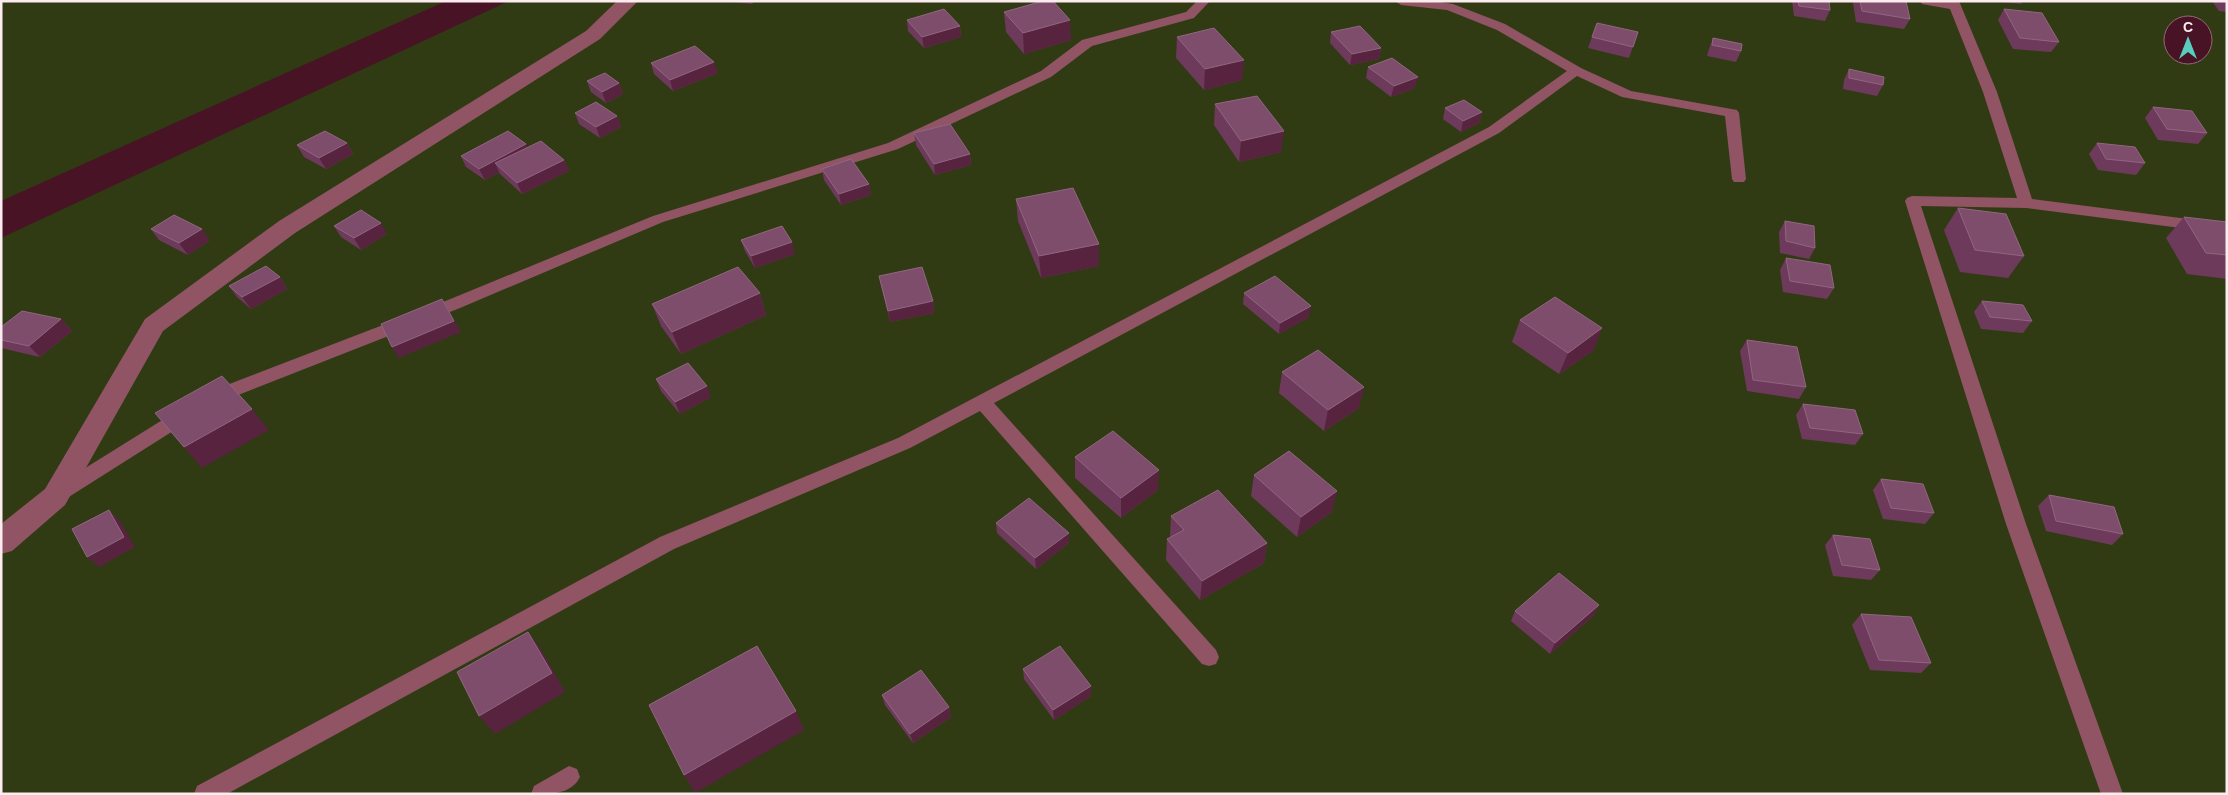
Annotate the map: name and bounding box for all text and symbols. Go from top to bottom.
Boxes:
north arrow [2163,15,2213,65]
text: С [2183,19,2193,35]

